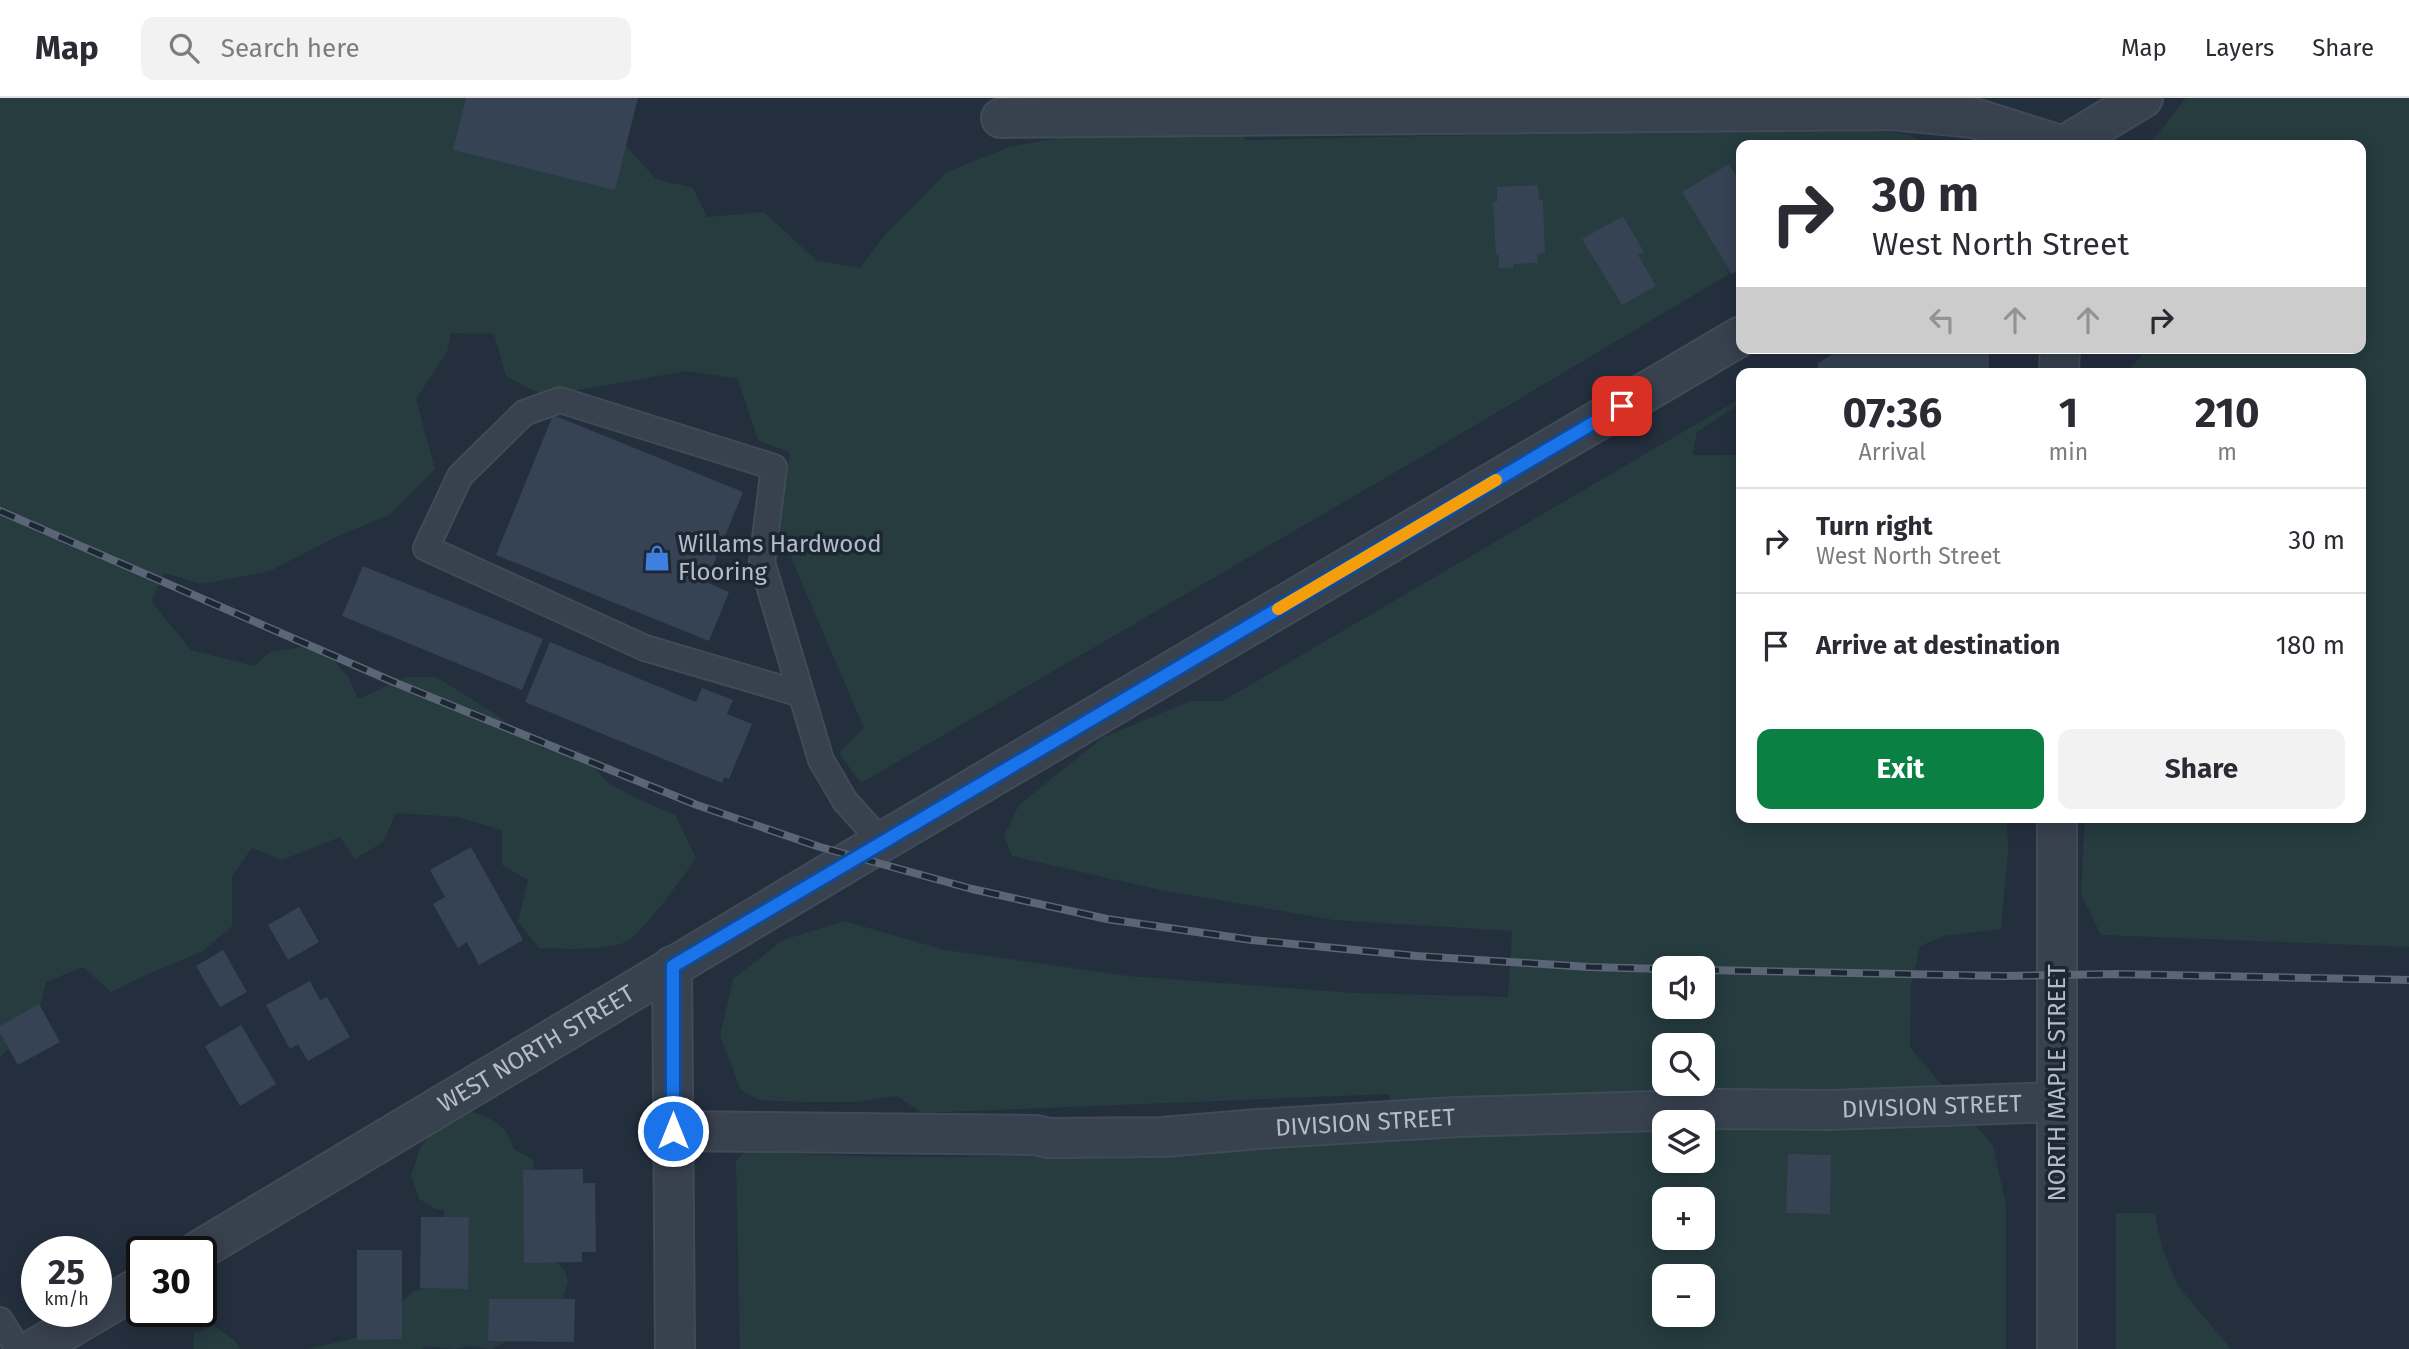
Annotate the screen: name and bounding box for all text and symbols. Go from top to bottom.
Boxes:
search box [141,17,631,80]
text: Map [35,28,99,68]
icon: search [165,29,203,67]
text: Search here [221,33,360,64]
text: Map [2121,34,2167,62]
text: Layers [2205,34,2274,62]
text: Share [2312,34,2374,62]
text: 30 m [1872,165,1979,224]
icon: right [1757,168,1848,259]
text: West North Street [1872,225,2129,263]
icon: left [1923,301,1961,339]
icon: ahead [1996,301,2034,339]
icon: ahead [2069,301,2107,339]
icon: right [2142,301,2180,339]
pin [1592,376,1652,436]
icon: arrive [1603,387,1641,425]
text: 07:36 [1842,388,1942,438]
text: 1 [2059,388,2078,438]
text: 210 [2195,388,2260,438]
text: Arrival [1859,438,1926,466]
text: min [2049,438,2088,466]
text: m [2217,438,2237,466]
text: Turn right [1816,511,1933,542]
icon: right [1757,522,1795,560]
text: 30 m [2288,525,2345,556]
place label: Willams Hardwood Flooring [678,530,882,586]
text: West North Street [1816,542,2001,570]
shop icon: Willams Hardwood Flooring [642,543,672,573]
icon: arrive [1757,627,1795,665]
text: Arrive at destination [1816,630,2060,661]
text: 180 m [2276,630,2345,661]
button: Exit [1757,729,2044,809]
button: Share [2058,729,2345,809]
map controls [1652,956,1715,1327]
button: sound [1652,956,1715,1019]
street label: NORTH MAPLE STREET [2043,964,2071,1202]
street label: WEST NORTH STREET [433,979,640,1118]
button: search [1652,1033,1715,1096]
street label: DIVISION STREET [1841,1089,2023,1124]
position arrow [636,1094,710,1168]
street label: DIVISION STREET [1274,1103,1456,1142]
button: layers [1652,1110,1715,1173]
button: + [1652,1187,1715,1250]
speed limit sign: 30 [126,1236,217,1327]
text: 25 [48,1251,85,1293]
button: − [1652,1264,1715,1327]
text: km/h [44,1288,89,1310]

